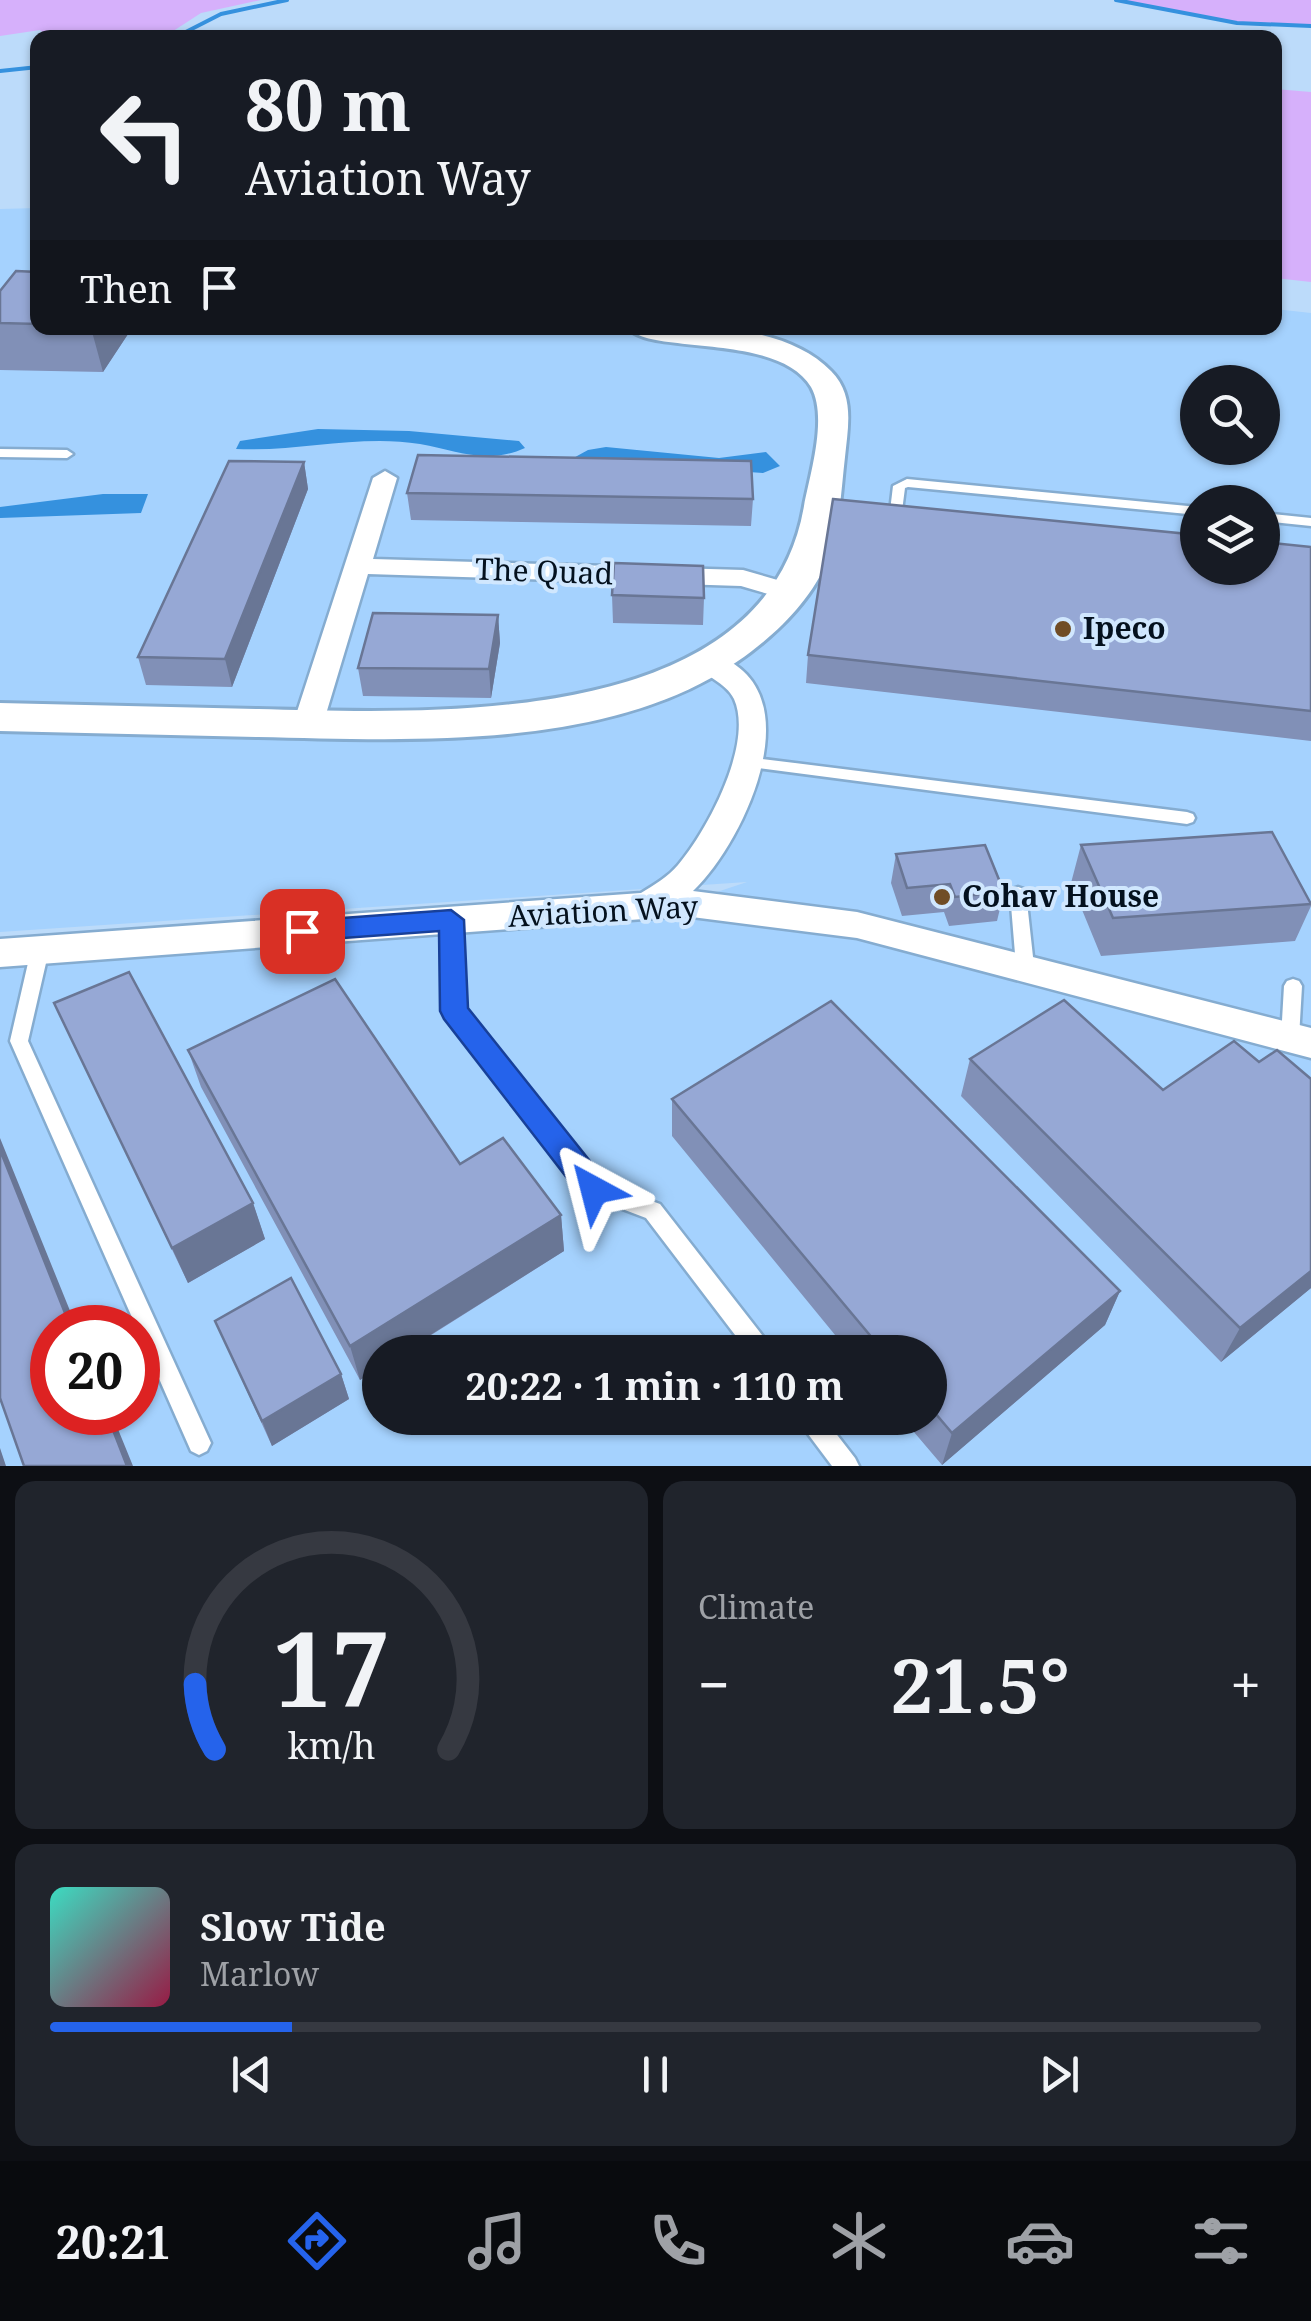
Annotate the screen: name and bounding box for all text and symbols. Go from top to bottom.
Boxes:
text: 80 m [245,56,411,152]
icon: left [80,70,210,200]
text: Aviation Way [245,147,531,208]
icon: arrive [192,260,247,315]
text: Then [80,262,172,314]
map controls [1180,365,1280,585]
button: search [1180,365,1280,465]
button: layers [1180,485,1280,585]
street label: The Quad [474,548,614,593]
place label: Ipeco [1083,607,1166,648]
marker: Ipeco [1052,618,1074,640]
place label: Cohav House [962,875,1159,916]
street label: Aviation Way [507,885,699,936]
marker: Cohav House [931,886,953,908]
pin [260,889,345,974]
icon: arrive [275,904,330,959]
position arrow [542,1138,646,1242]
speed limit sign: 20 [30,1305,160,1435]
text: 20:22 · 1 min · 110 m [465,1359,844,1411]
text: Climate [698,1585,814,1628]
text: 17 [273,1596,390,1737]
text: 21.5° [890,1633,1070,1735]
text: − [698,1646,730,1721]
text: + [1230,1646,1261,1721]
text: km/h [288,1721,375,1769]
text: Slow Tide [200,1900,386,1952]
text: Marlow [200,1952,319,1995]
icon: previous [224,2047,279,2102]
icon: pause [628,2047,683,2102]
icon: next [1032,2047,1087,2102]
icon: directions [282,2206,352,2276]
icon: music [462,2206,532,2276]
icon: phone [643,2206,713,2276]
icon: climate [824,2206,894,2276]
icon: car [1005,2206,1075,2276]
icon: filters [1186,2206,1256,2276]
text: 20:21 [55,2211,171,2272]

